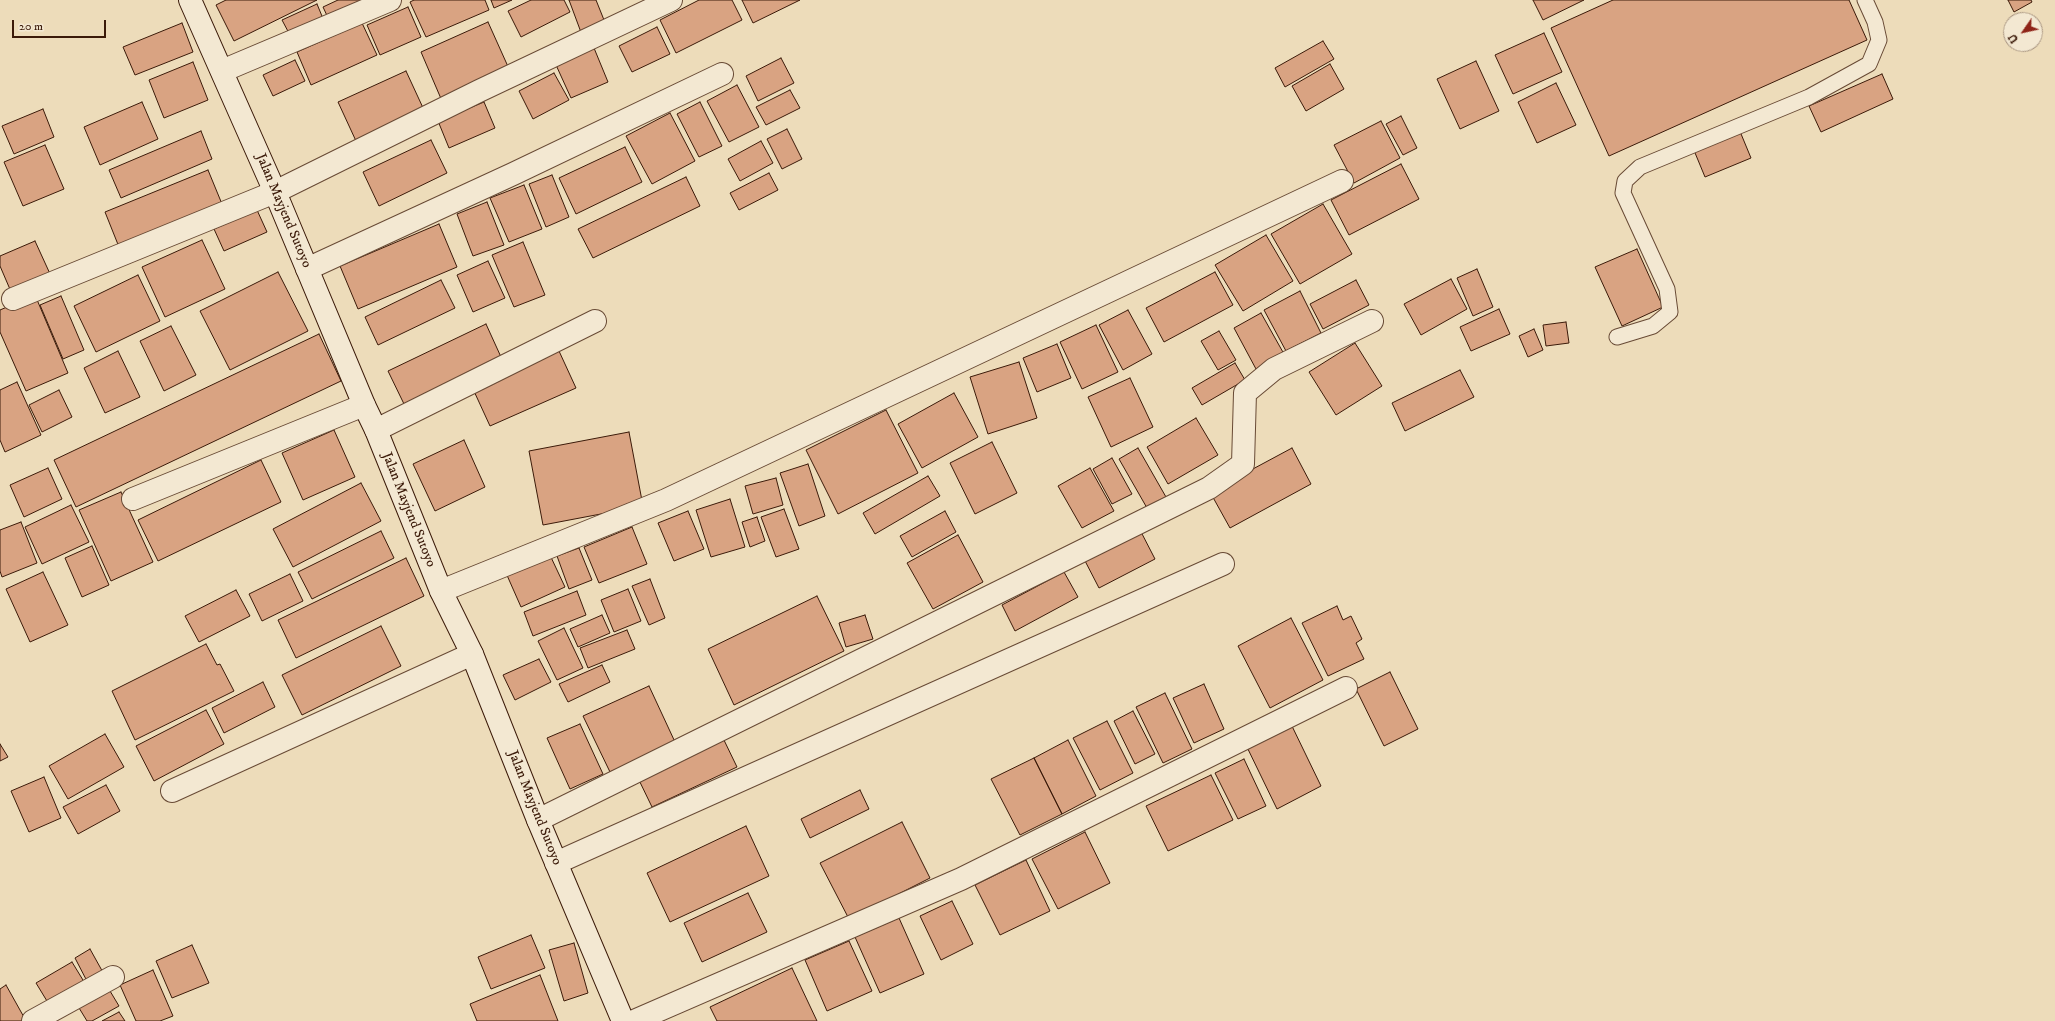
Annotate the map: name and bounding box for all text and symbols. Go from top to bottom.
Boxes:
scale bar [14,12,108,38]
north arrow [2003,12,2043,52]
text: 20 m [19,19,43,34]
text: U [2006,31,2022,46]
street label: Jalan Mayjend Sutoyo [251,151,315,271]
street label: Jalan Mayjend Sutoyo [377,450,439,570]
street label: Jalan Mayjend Sutoyo [503,748,565,868]

